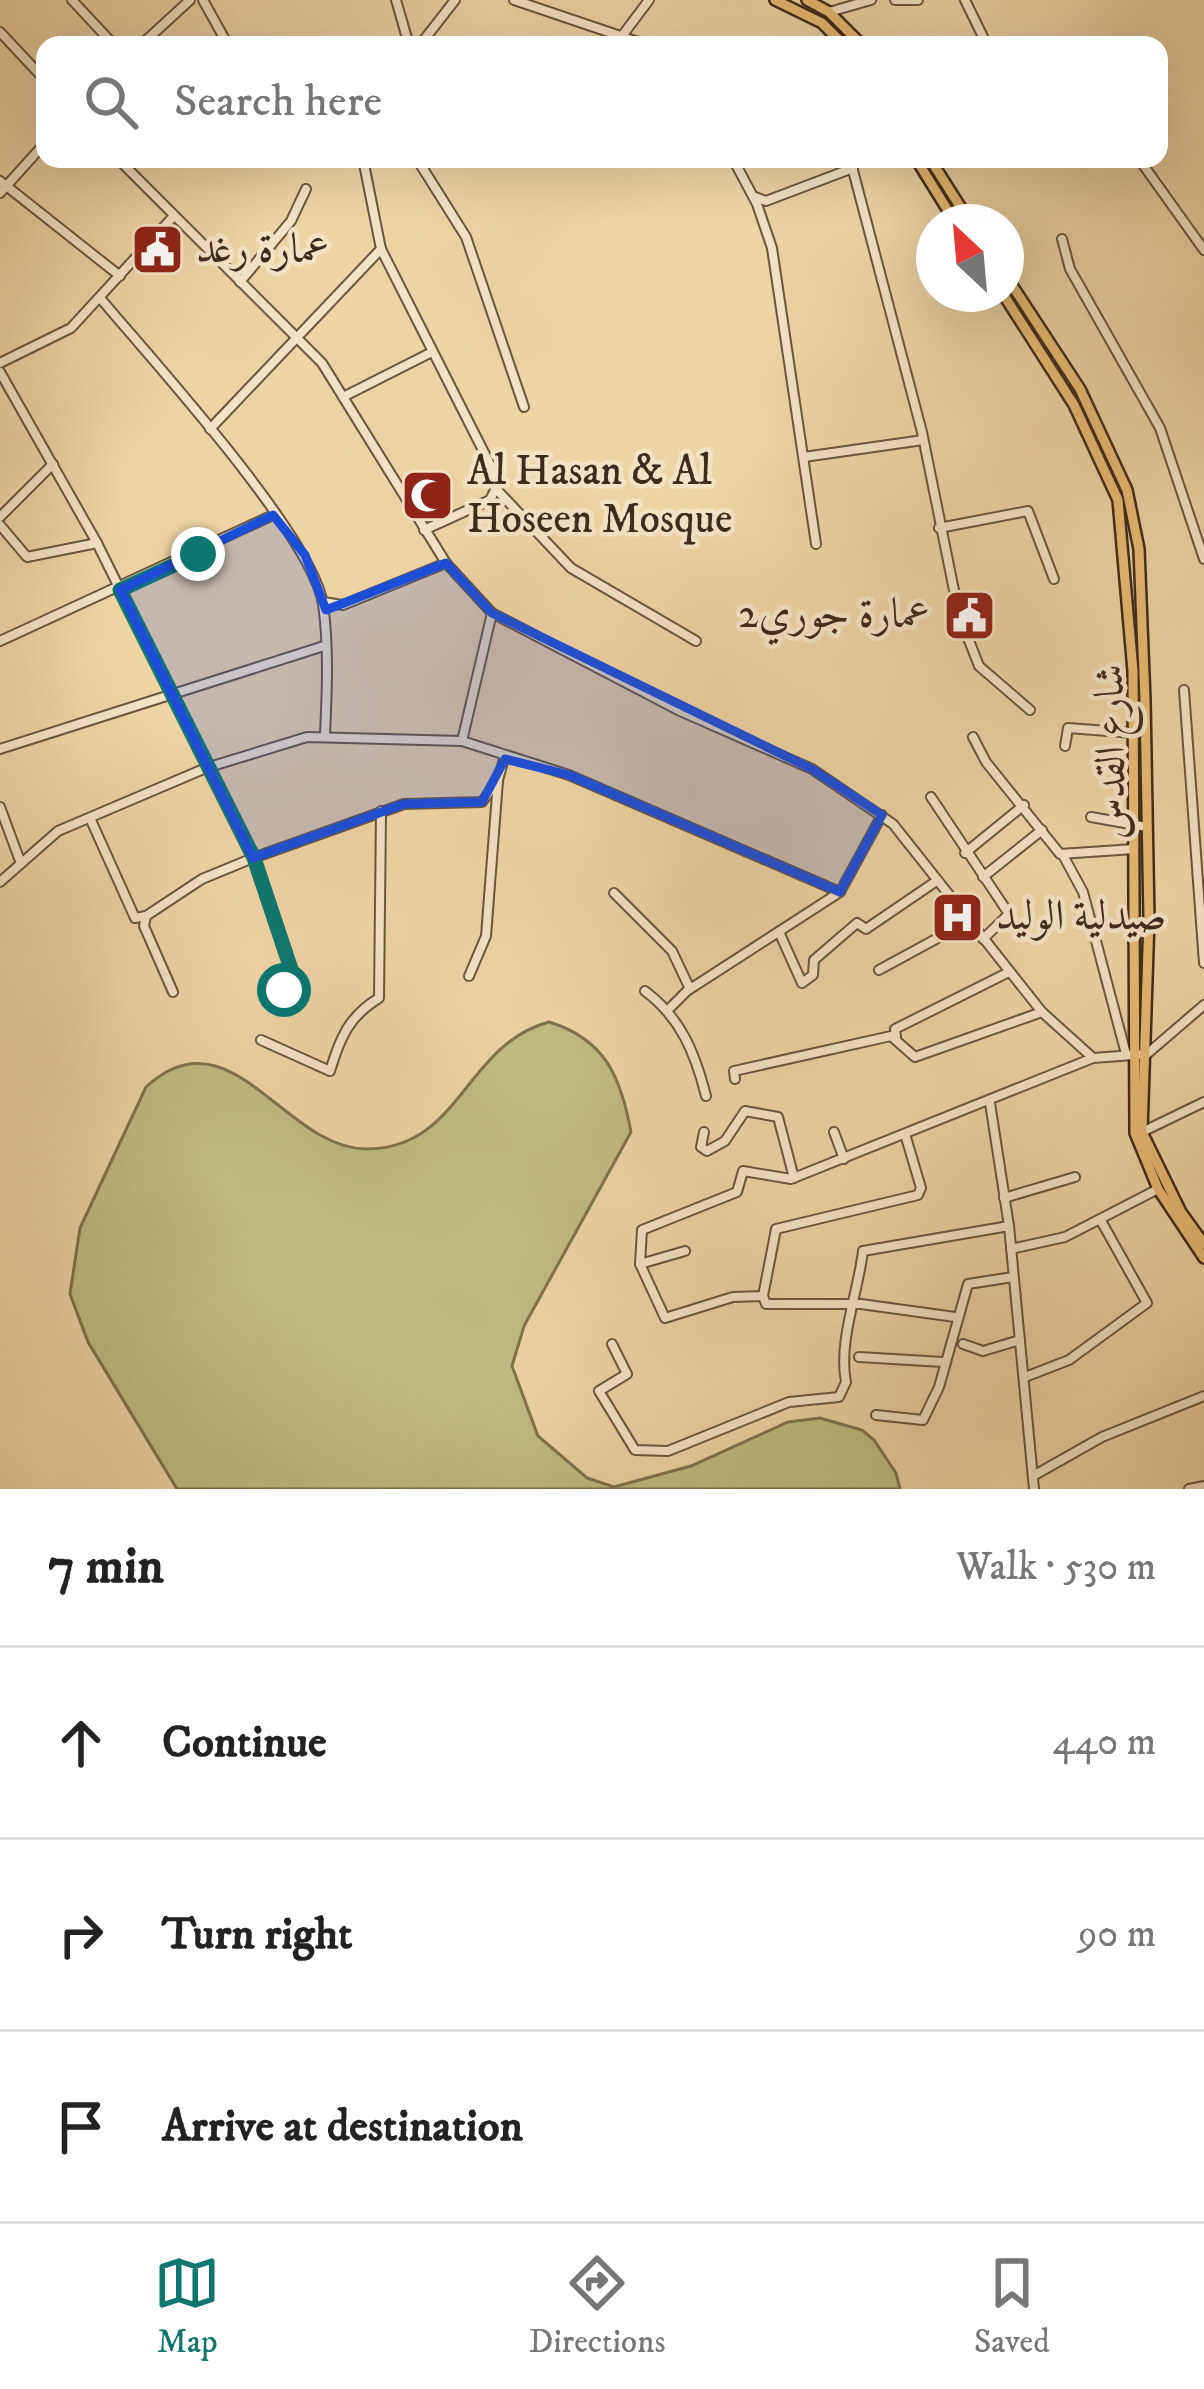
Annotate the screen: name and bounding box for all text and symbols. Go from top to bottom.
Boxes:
search box [36,36,1168,168]
icon: search [78,69,144,135]
text: Search here [174,74,382,130]
north arrow [916,204,1024,312]
public building icon: عمارة رغد [129,222,185,278]
place label: عمارة رغد [196,224,329,276]
place label: Al Hasan & Al Hoseen Mosque [467,446,732,546]
mosque icon: Al Hasan & Al Hoseen Mosque [400,468,456,524]
route end [171,527,225,581]
public building icon: عمارة جوري2 [941,587,997,643]
place label: عمارة جوري2 [738,589,930,645]
street label: شارع القدس [1084,664,1147,840]
hospital icon: صيدلية الوليد [929,889,985,945]
place label: صيدلية الوليد [996,891,1166,943]
route start [257,963,311,1017]
text: 7 min [48,1535,164,1599]
text: Walk · 530 m [956,1543,1156,1592]
icon: ahead [48,1710,114,1776]
text: Continue [162,1715,327,1771]
text: 440 m [1052,1718,1156,1767]
icon: right [48,1902,114,1968]
text: Turn right [162,1907,352,1963]
text: 90 m [1078,1910,1156,1959]
icon: arrive [48,2094,114,2160]
text: Arrive at destination [162,2099,523,2155]
tab: Map [154,2250,220,2363]
tab: Directions [529,2250,665,2363]
tab: Saved [974,2250,1050,2363]

